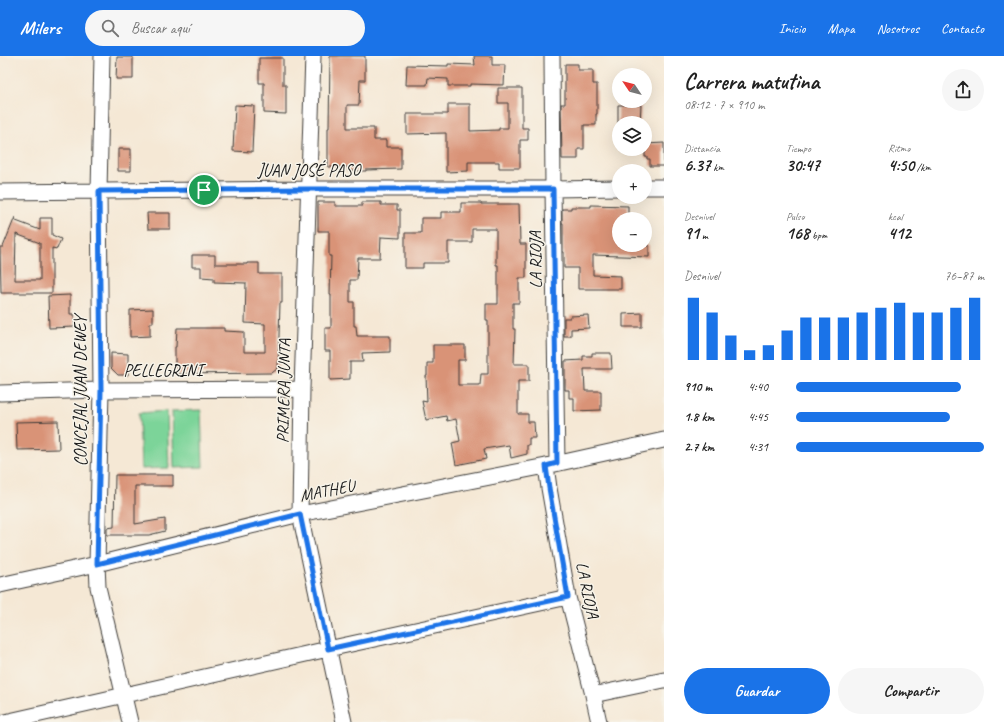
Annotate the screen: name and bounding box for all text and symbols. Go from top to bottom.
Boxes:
search box [85,10,365,46]
text: Milers [20,16,61,40]
icon: search [99,17,121,39]
text: Buscar aquí [131,19,190,38]
text: Inicio [779,20,806,37]
text: Mapa [828,20,855,37]
text: Nosotros [877,20,919,37]
text: Contacto [941,20,984,37]
north arrow [612,68,652,108]
map controls [612,68,652,252]
text: Carrera matutina [684,68,819,96]
button: share [942,69,984,111]
text: 08:12 · 7 × 910 m [684,97,765,113]
button: layers [612,116,652,156]
text: Distancia [684,141,720,155]
text: Tiempo [786,141,811,155]
text: Ritmo [888,141,910,155]
text: 6.37 [684,155,711,176]
text: 30:47 [786,155,820,176]
text: 4:50 [888,155,914,176]
street label: JUAN JOSÉ PASO [257,159,362,181]
text: km [711,160,724,174]
text: /km [914,160,931,174]
button: + [612,164,652,204]
pin [187,173,221,207]
icon: arrive [193,179,215,201]
text: Desnivel [684,209,714,223]
text: Pulso [786,209,804,223]
text: kcal [888,209,903,223]
button: − [612,212,652,252]
text: 91 [684,223,699,244]
text: 168 [786,223,809,244]
text: 412 [888,223,911,244]
text: m [699,228,708,242]
text: bpm [809,228,827,242]
street label: LA RIOJA [524,230,546,289]
text: Desnivel [684,268,719,284]
text: 76–87 m [944,268,984,284]
street label: CONCEJAL JUAN DEWEY [70,312,91,466]
street label: PRIMERA JUNTA [272,338,295,443]
street label: PELLEGRINI [124,360,207,381]
text: 910 m [684,379,712,395]
text: 4:40 [748,379,768,395]
text: 1.8 km [684,409,714,425]
text: 4:45 [748,409,768,425]
text: 2.7 km [684,439,714,455]
text: 4:31 [748,439,768,455]
street label: MATHEU [298,474,359,506]
street label: LA RIOJA [571,560,604,622]
button: Guardar [684,668,830,714]
button: Compartir [838,668,984,714]

